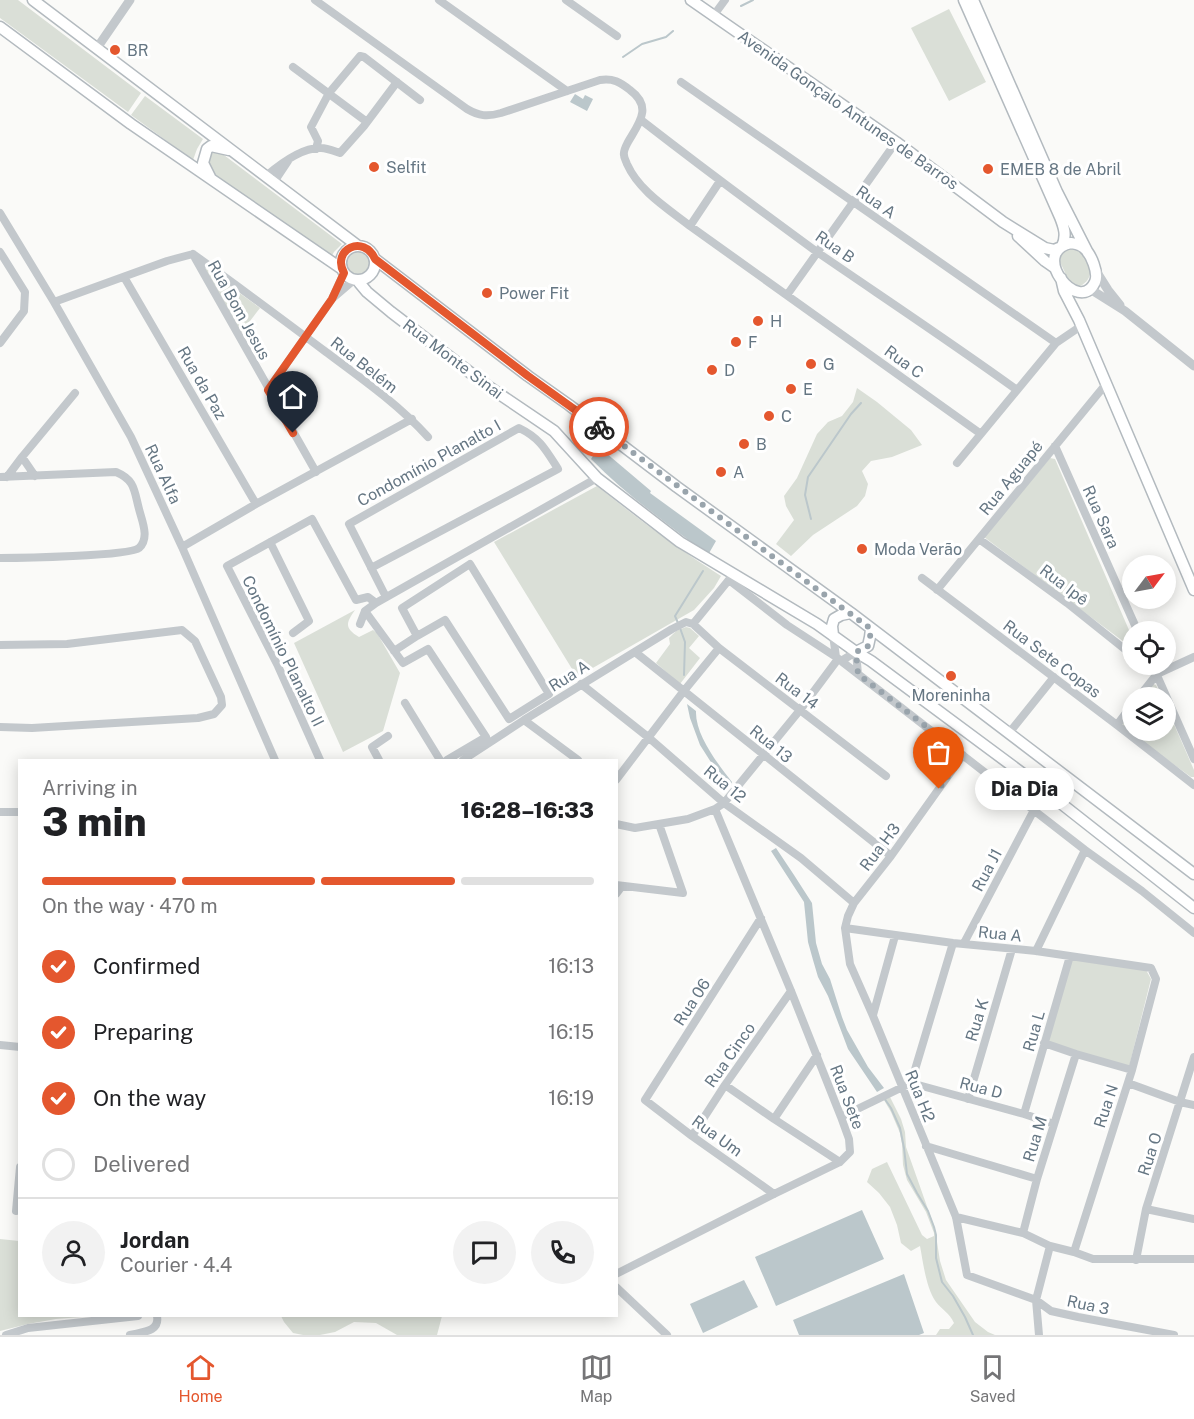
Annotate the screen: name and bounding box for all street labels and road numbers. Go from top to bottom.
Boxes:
street label: Avenida Gonçalo Antunes de Barros [734,26,962,194]
street label: Rua A [852,182,900,222]
street label: Rua B [812,227,858,267]
street label: Rua Bom Jesus [204,257,274,363]
street label: Rua Monte Sinai [399,315,507,403]
street label: Rua Belém [327,333,401,397]
street label: Rua C [881,341,927,383]
street label: Rua da Paz [173,343,231,423]
street label: Condomínio Planalto I [354,416,504,510]
street label: Rua Aguapé [975,437,1047,519]
street label: Rua Alfa [141,441,185,507]
street label: Rua Sara [1079,483,1123,551]
street label: Rua Ipê [1036,561,1092,609]
street label: Condomínio Planalto II [238,572,328,730]
street label: Rua Sete Copas [999,616,1105,702]
street label: Rua A [545,656,593,696]
street label: Rua 14 [772,669,822,713]
street label: Rua 13 [746,721,796,767]
street label: Rua 12 [700,761,750,807]
street label: Rua H3 [856,819,904,875]
street label: Rua J1 [968,845,1006,895]
street label: Rua A [977,922,1023,946]
street label: Rua 06 [670,975,714,1029]
street label: Rua K [962,996,992,1044]
street label: Rua L [1019,1008,1049,1054]
street label: Rua Cinco [701,1019,759,1091]
street label: Rua Sete [826,1062,868,1132]
street label: Rua H2 [901,1067,939,1125]
street label: Rua D [957,1073,1005,1103]
street label: Rua N [1090,1082,1122,1130]
street label: Rua Um [688,1111,746,1161]
street label: Rua M [1019,1114,1051,1164]
street label: Rua O [1134,1130,1166,1178]
street label: Rua 3 [1065,1291,1111,1319]

